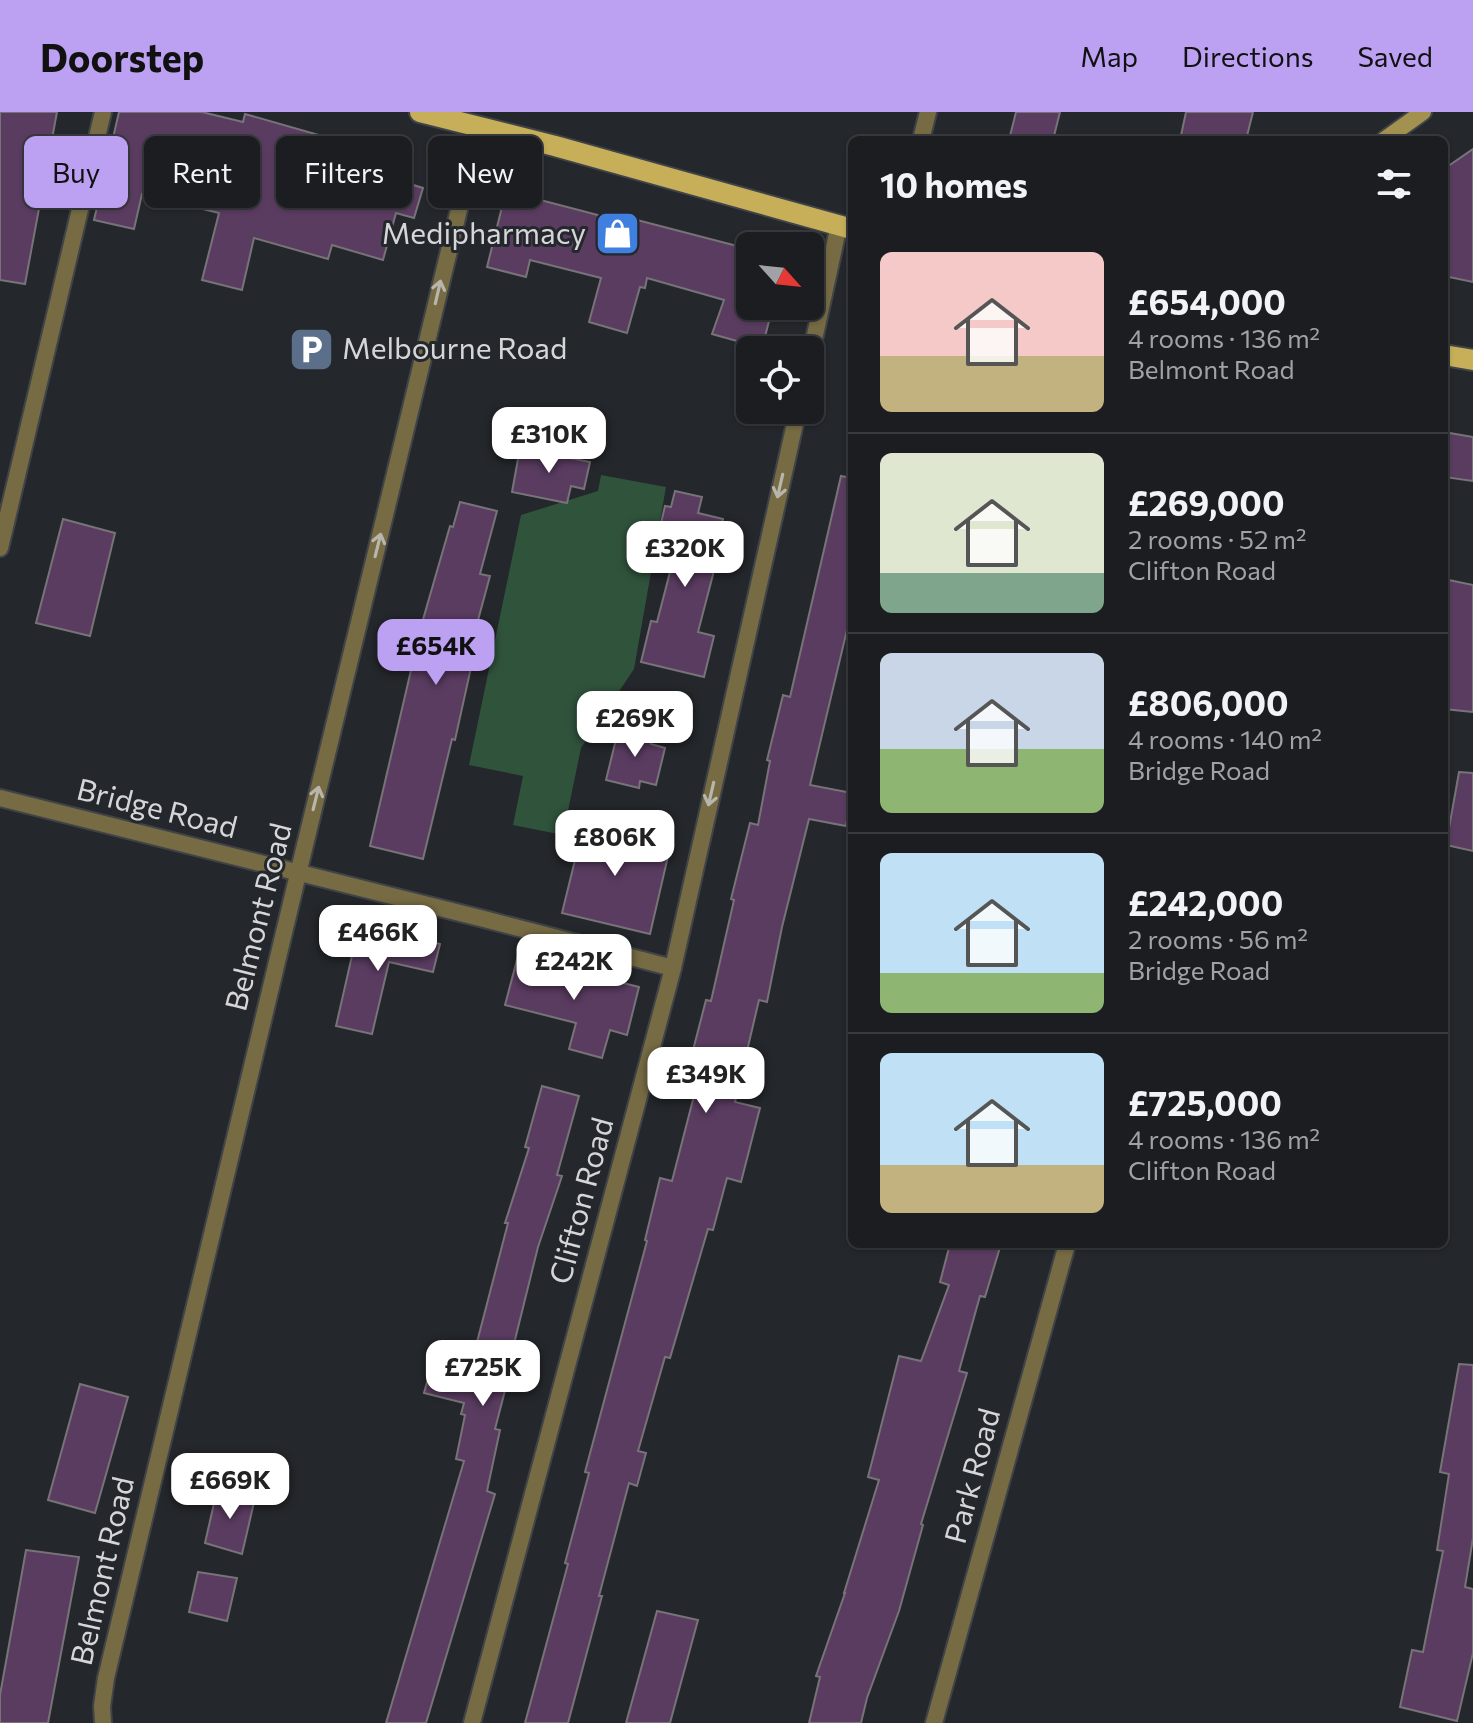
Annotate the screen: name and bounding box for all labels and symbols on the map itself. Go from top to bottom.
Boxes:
shop icon: Medipharmacy [593,210,641,258]
place label: Medipharmacy [382,213,586,250]
north arrow [736,232,824,320]
one-way arrow [432,280,447,306]
parking icon: Melbourne Road [287,325,335,373]
place label: Melbourne Road [342,328,567,365]
pin: £310K [493,407,605,475]
one-way arrow [772,472,787,498]
pin: £320K [629,521,741,589]
one-way arrow [372,533,387,559]
pin: £654K [380,619,492,687]
pin: £269K [579,691,691,759]
street label: Bridge Road [74,769,242,844]
one-way arrow [703,781,718,807]
one-way arrow [310,786,325,811]
pin: £806K [559,810,671,878]
street label: Belmont Road [215,819,298,1014]
pin: £466K [322,905,434,973]
pin: £242K [518,934,630,1002]
pin: £349K [650,1047,762,1115]
street label: Clifton Road [540,1113,620,1288]
pin: £725K [427,1340,539,1408]
street label: Park Road [935,1404,1006,1547]
pin: £669K [174,1453,286,1521]
street label: Belmont Road [61,1473,140,1668]

